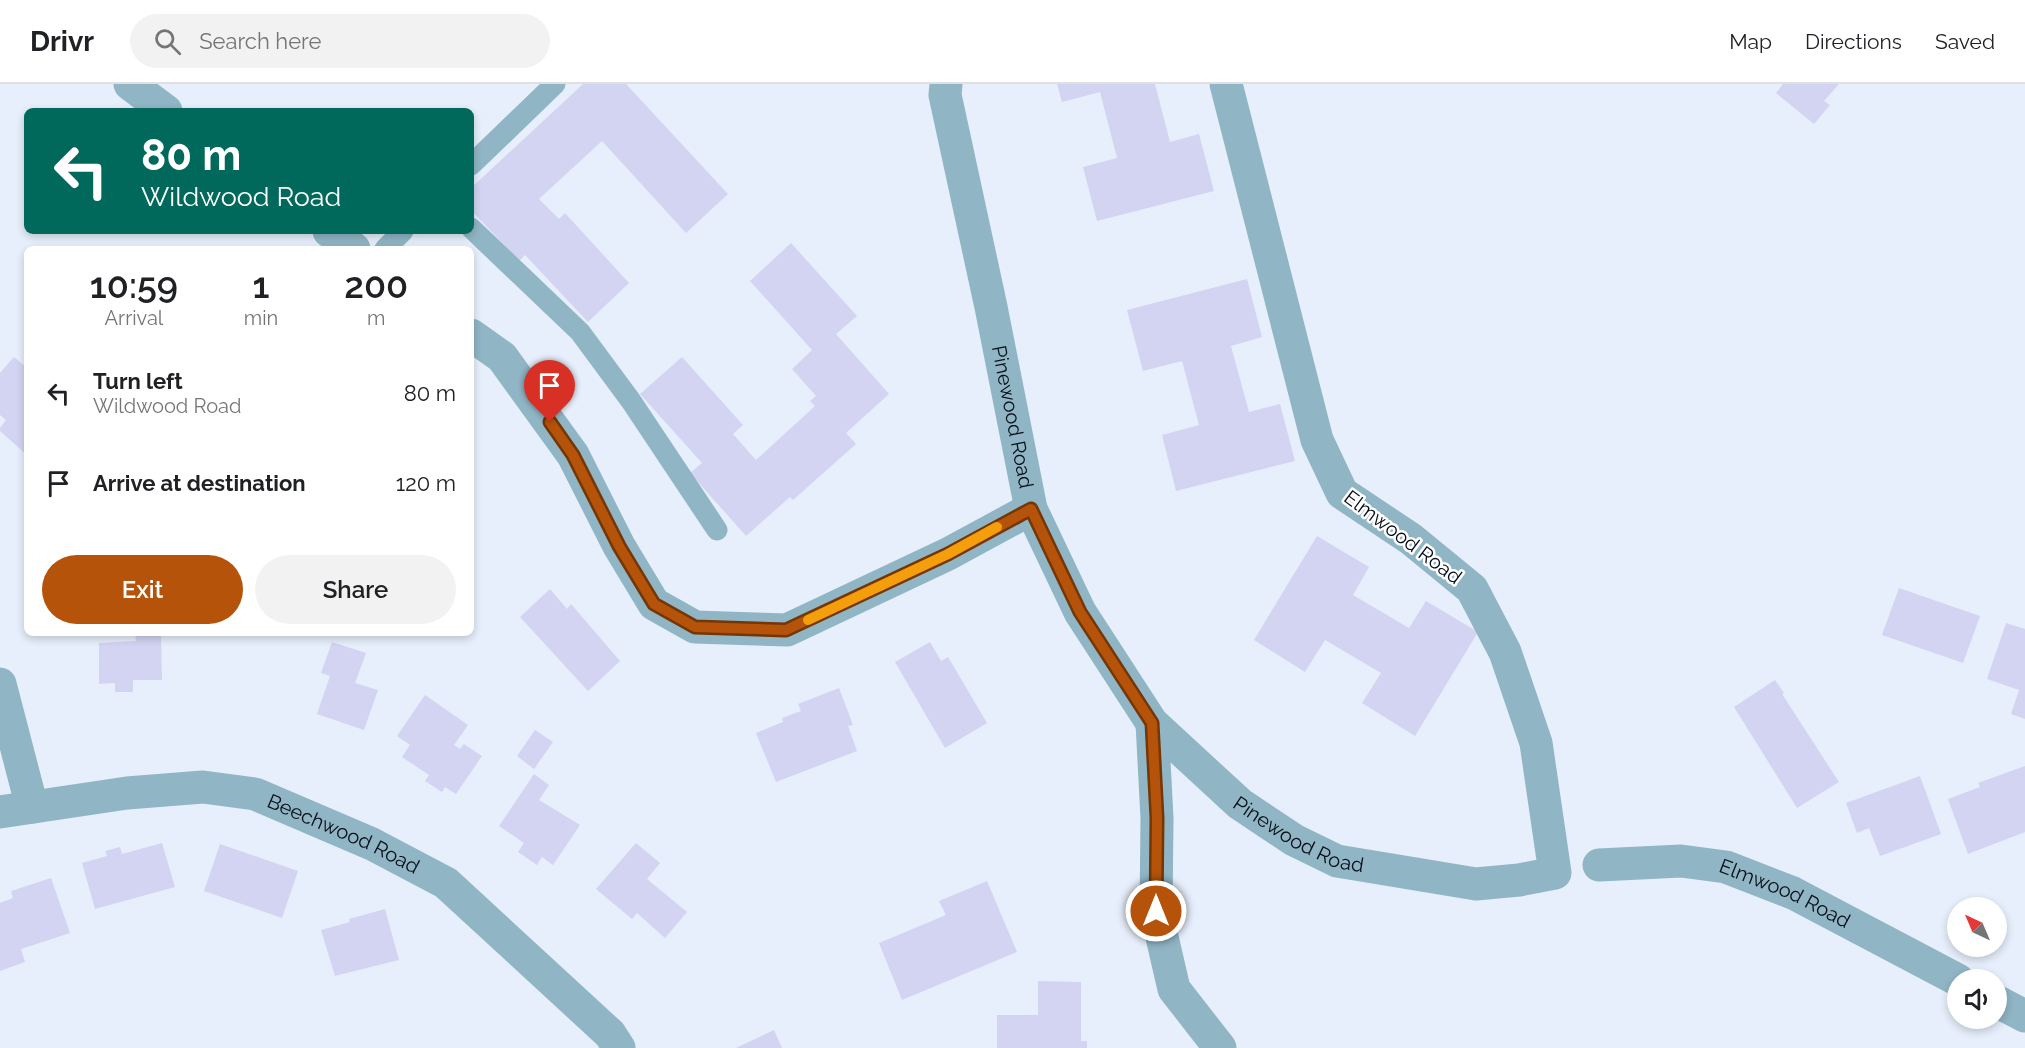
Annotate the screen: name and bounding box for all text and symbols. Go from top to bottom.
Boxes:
search box [130,14,550,68]
text: Drivr [30,25,94,58]
icon: search [151,25,184,58]
text: Search here [199,28,321,54]
text: Map [1729,29,1772,54]
text: Directions [1805,29,1902,54]
text: Saved [1935,29,1995,54]
text: 80 m [141,131,241,180]
icon: left [42,132,120,210]
text: Wildwood Road [141,181,341,212]
text: 10:59 [90,264,178,306]
text: 1 [253,264,270,306]
text: 200 [344,264,408,306]
text: Arrival [105,306,163,330]
text: min [244,306,278,330]
text: m [367,306,385,330]
street label: Pinewood Road [987,343,1039,490]
pin [524,360,575,422]
text: Turn left [93,368,183,394]
icon: arrive [533,369,566,402]
icon: left [42,377,75,410]
text: 80 m [404,380,456,406]
text: Wildwood Road [93,394,241,418]
icon: arrive [42,467,75,500]
text: Arrive at destination [93,470,306,496]
text: 120 m [396,470,456,496]
street label: Elmwood Road [1339,485,1467,589]
button: Exit [42,555,243,624]
button: Share [255,555,456,624]
street label: Beechwood Road [264,789,424,879]
street label: Pinewood Road [1229,791,1366,877]
street label: Elmwood Road [1716,854,1854,933]
position arrow [1124,879,1188,943]
north arrow [1947,897,2007,957]
map controls [1947,897,2007,1029]
button: sound [1947,969,2007,1029]

